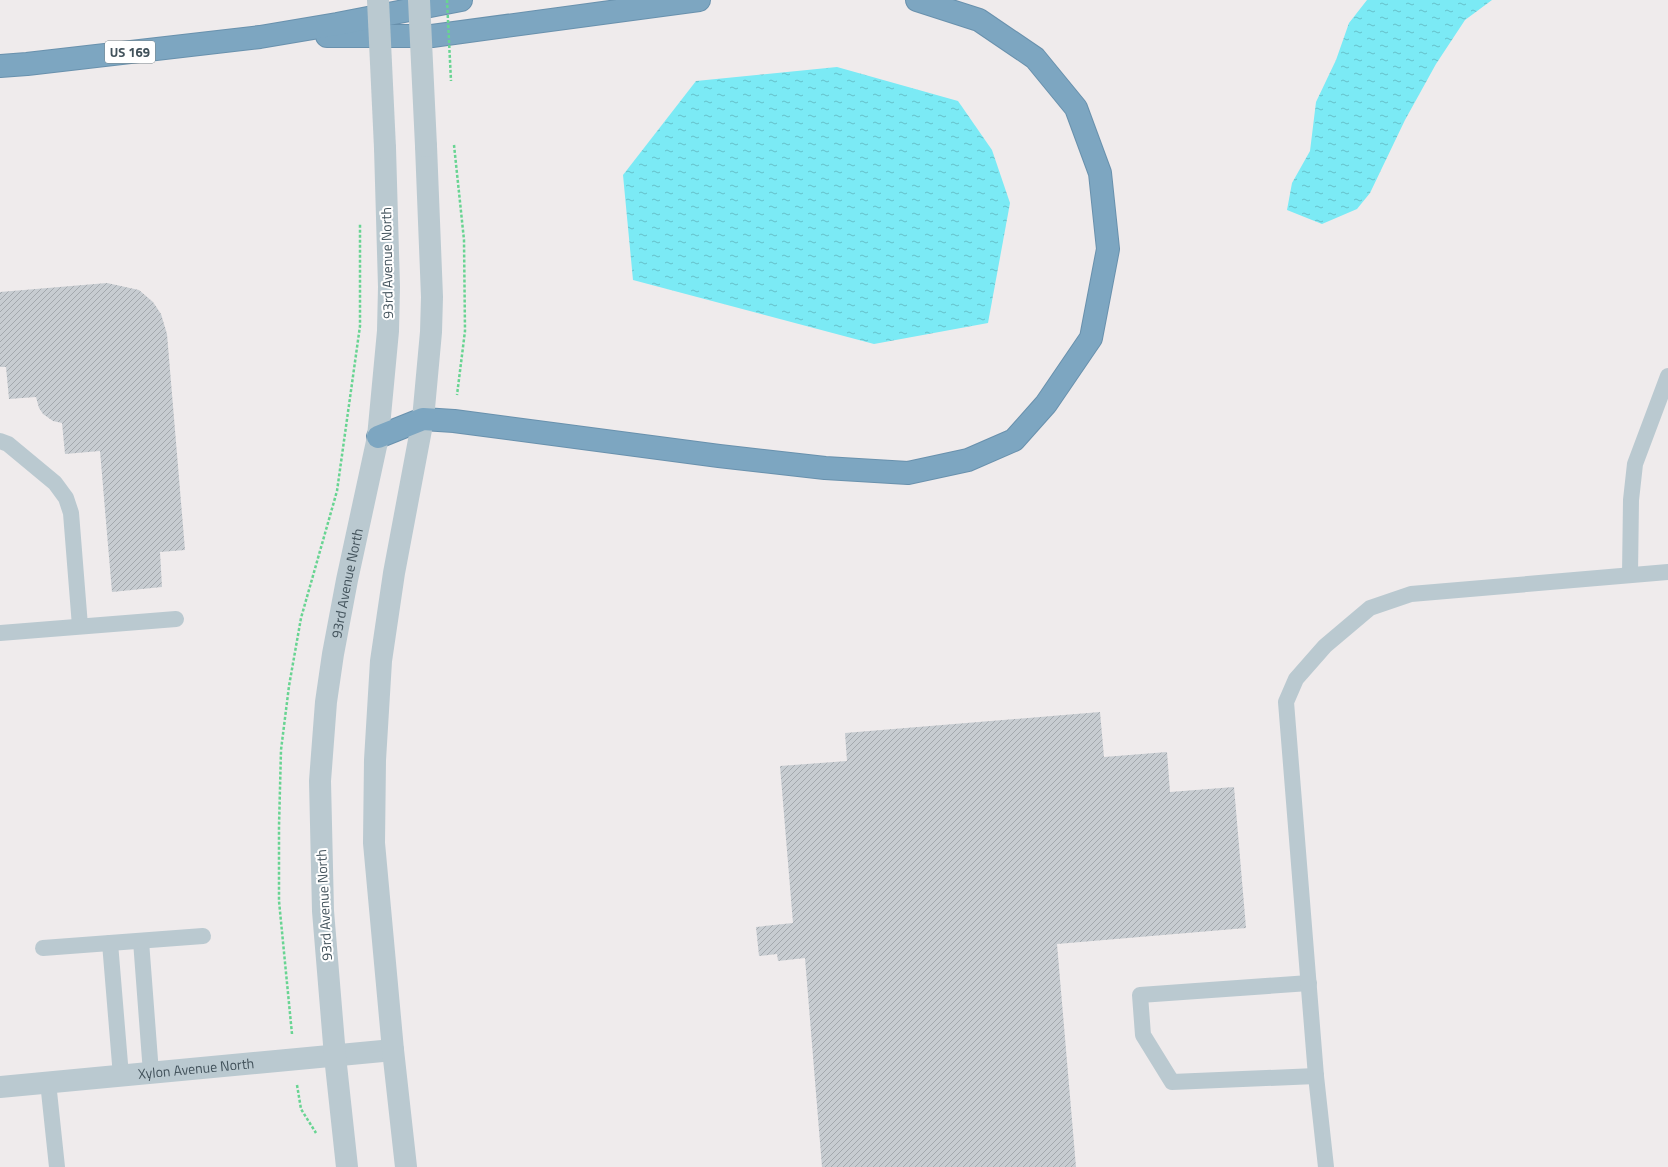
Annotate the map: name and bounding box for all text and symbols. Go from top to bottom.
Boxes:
road number: US 169 [105,41,155,63]
street label: 93rd Avenue North [375,207,398,319]
street label: 93rd Avenue North [325,526,368,640]
street label: 93rd Avenue North [310,849,337,961]
street label: Xylon Avenue North [137,1052,255,1084]

